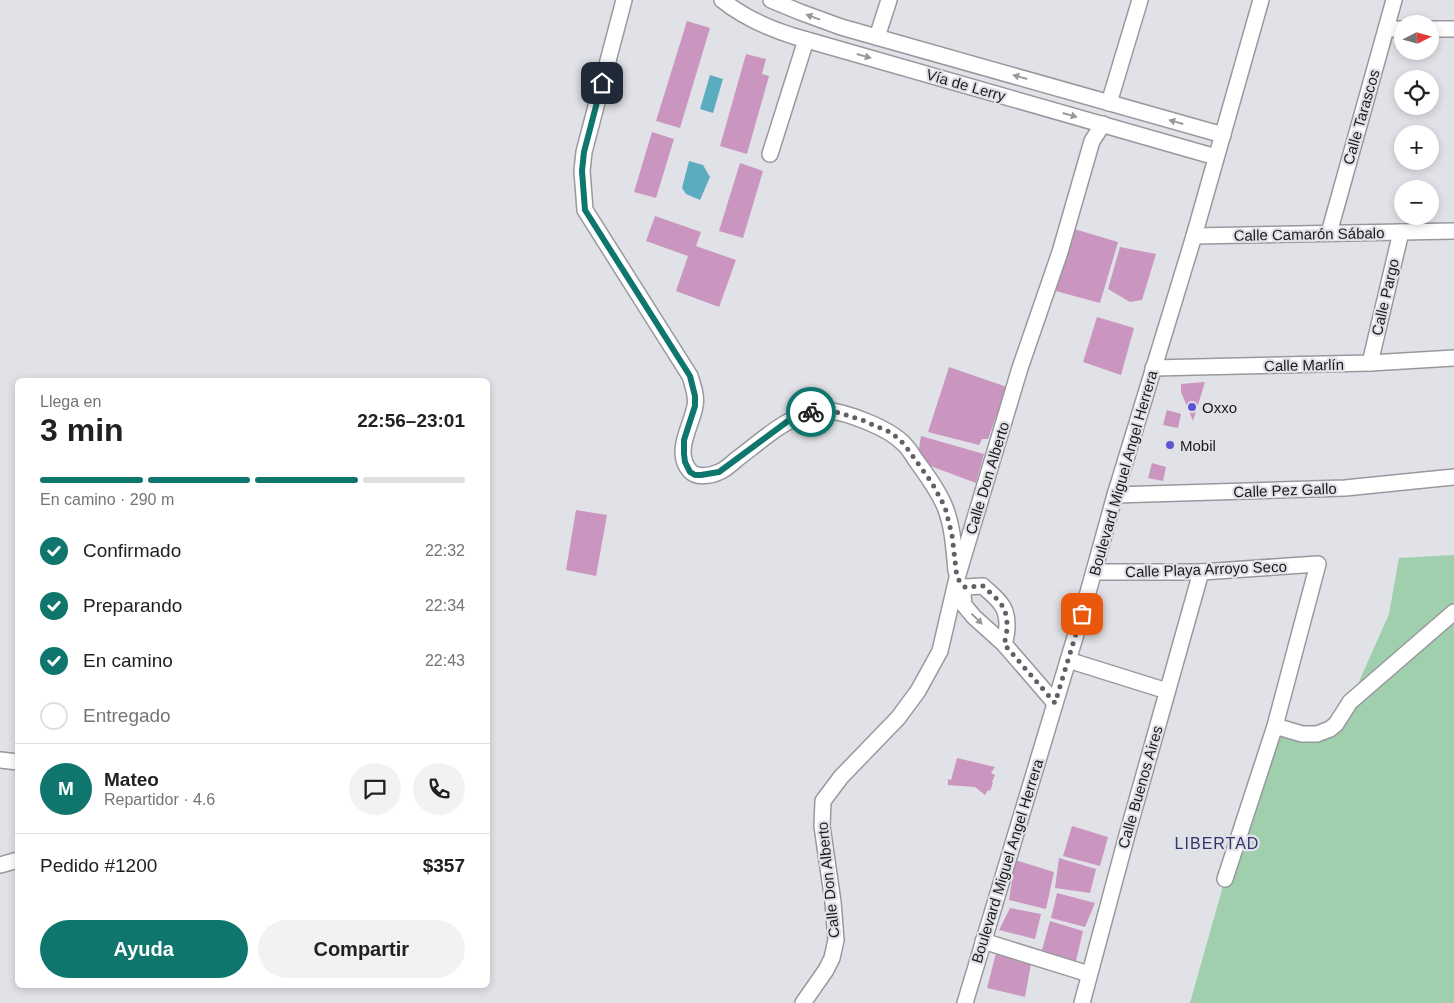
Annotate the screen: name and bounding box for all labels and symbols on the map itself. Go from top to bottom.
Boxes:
one-way arrow [805,13,820,21]
north arrow [1394,15,1439,60]
one-way arrow [856,52,871,60]
pin [581,62,623,104]
street label: Vía de Lerry [924,66,1008,105]
street label: Calle Tarascos [1339,68,1383,166]
one-way arrow [1012,73,1027,81]
one-way arrow [1063,111,1078,119]
one-way arrow [1168,118,1183,126]
street label: Calle Camarón Sábalo [1233,224,1385,244]
street label: Calle Pargo [1368,257,1402,337]
street label: Calle Marlín [1264,356,1344,374]
street label: Boulevard Miguel Angel Herrera [1086,368,1161,578]
courier [786,387,836,437]
place label: Oxxo [1202,399,1237,416]
marker: Oxxo [1186,401,1198,413]
street label: Calle Don Alberto [962,420,1012,536]
place label: Mobil [1180,437,1216,454]
marker: Mobil [1164,439,1176,451]
street label: Calle Pez Gallo [1233,480,1337,500]
street label: Calle Playa Arroyo Seco [1125,558,1287,580]
pin [1061,593,1103,635]
one-way arrow [970,613,982,625]
street label: Calle Buenos Aires [1114,724,1166,850]
street label: Boulevard Miguel Angel Herrera [968,756,1046,965]
street label: Calle Don Alberto [813,821,843,939]
district label: LIBERTAD [1175,835,1259,852]

